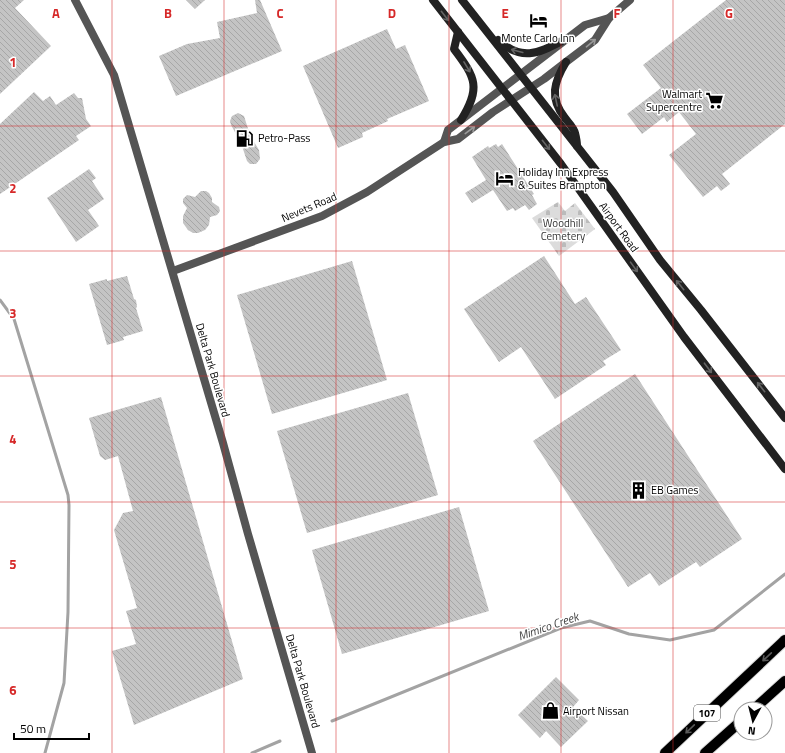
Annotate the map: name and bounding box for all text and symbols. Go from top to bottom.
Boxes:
text: A [52,3,60,23]
text: B [164,3,172,23]
text: C [276,3,284,23]
text: D [388,3,396,23]
text: E [501,3,509,23]
text: F [614,3,621,23]
text: G [725,3,733,23]
one-way arrow [441,10,450,21]
hotel icon: Monte Carlo Inn [528,10,548,30]
place label: Monte Carlo Inn [501,30,575,46]
one-way arrow [585,38,596,47]
one-way arrow [510,47,523,54]
text: 1 [9,52,17,72]
one-way arrow [463,61,471,73]
place label: Walmart Supercentre [646,86,702,115]
supermarket icon: Walmart Supercentre [705,90,725,110]
one-way arrow [552,93,560,106]
one-way arrow [464,126,475,134]
fuel station icon: Petro-Pass [235,128,255,148]
place label: Petro-Pass [258,130,310,146]
one-way arrow [541,140,550,151]
place label: Holiday Inn Express & Suites Brampton [518,164,608,193]
hotel icon: Holiday Inn Express & Suites Brampton [495,168,515,188]
text: 2 [9,178,17,198]
street label: Nevets Road [279,188,339,226]
street label: Airport Road [595,199,643,255]
park label: Woodhill Cemetery [541,215,586,244]
one-way arrow [630,261,638,272]
one-way arrow [676,280,685,291]
text: 3 [9,303,17,323]
street label: Delta Park Boulevard [192,321,234,419]
one-way arrow [703,362,712,373]
one-way arrow [757,382,765,393]
text: 4 [9,429,17,449]
building icon: EB Games [628,480,648,500]
place label: EB Games [651,482,698,498]
text: 5 [9,554,17,574]
water label: Mimico Creek [515,606,582,645]
street label: Delta Park Boulevard [282,632,324,730]
one-way arrow [762,652,772,661]
text: 6 [9,680,17,700]
shop icon: Airport Nissan [540,701,560,721]
north arrow [733,701,773,741]
place label: Airport Nissan [563,703,629,719]
road number: 107 [694,705,720,721]
scale bar [14,715,89,741]
text: 50 m [20,719,46,738]
text: N [747,723,757,739]
one-way arrow [685,724,695,734]

